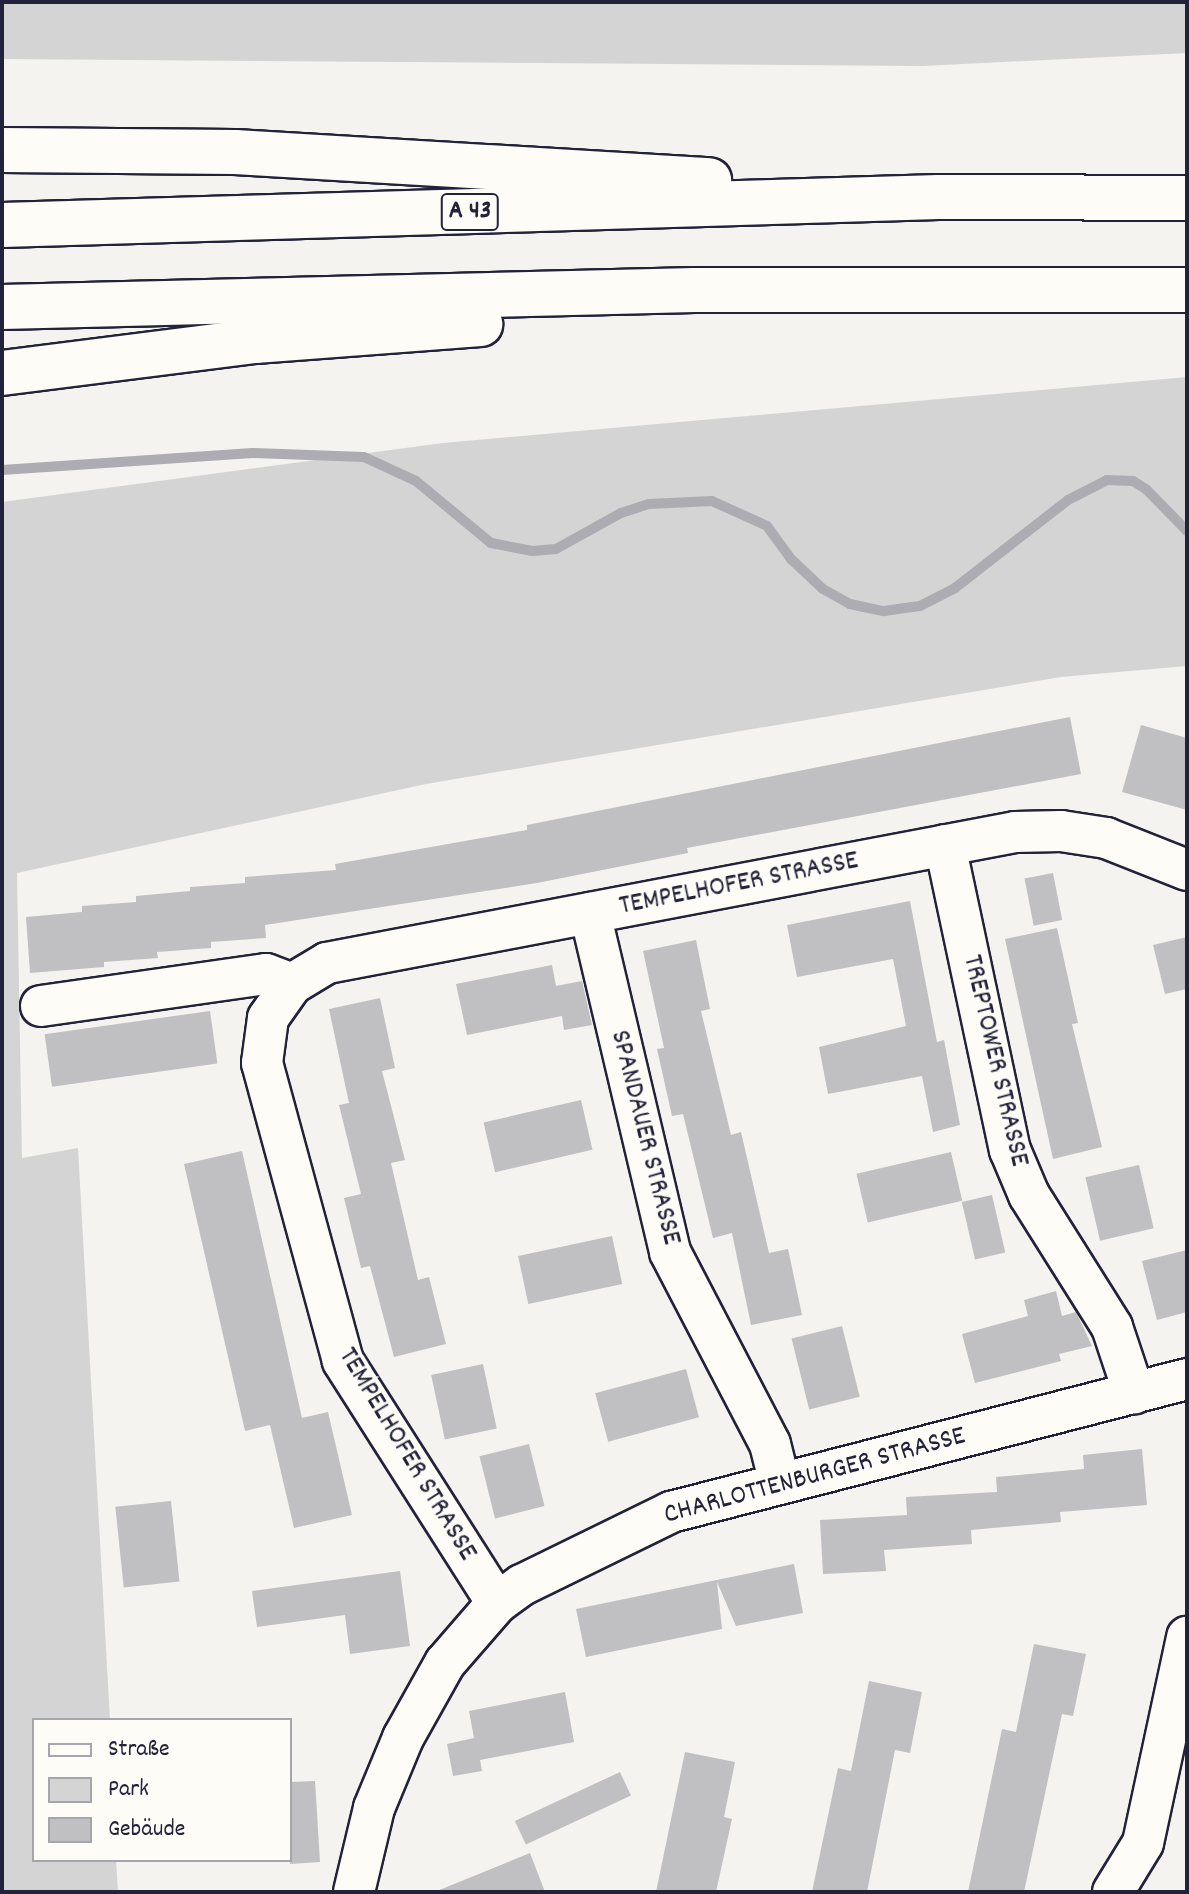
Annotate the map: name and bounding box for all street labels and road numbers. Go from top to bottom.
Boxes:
road number: A 43 [440,190,500,234]
street label: TEMPELHOFER STRASSE [617,845,861,925]
street label: TREPTOWER STRASSE [953,952,1035,1170]
street label: SPANDAUER STRASSE [601,1027,687,1249]
street label: TEMPELHOFER STRASSE [329,1342,483,1568]
street label: CHARLOTTENBURGER STRASSE [661,1421,969,1533]

